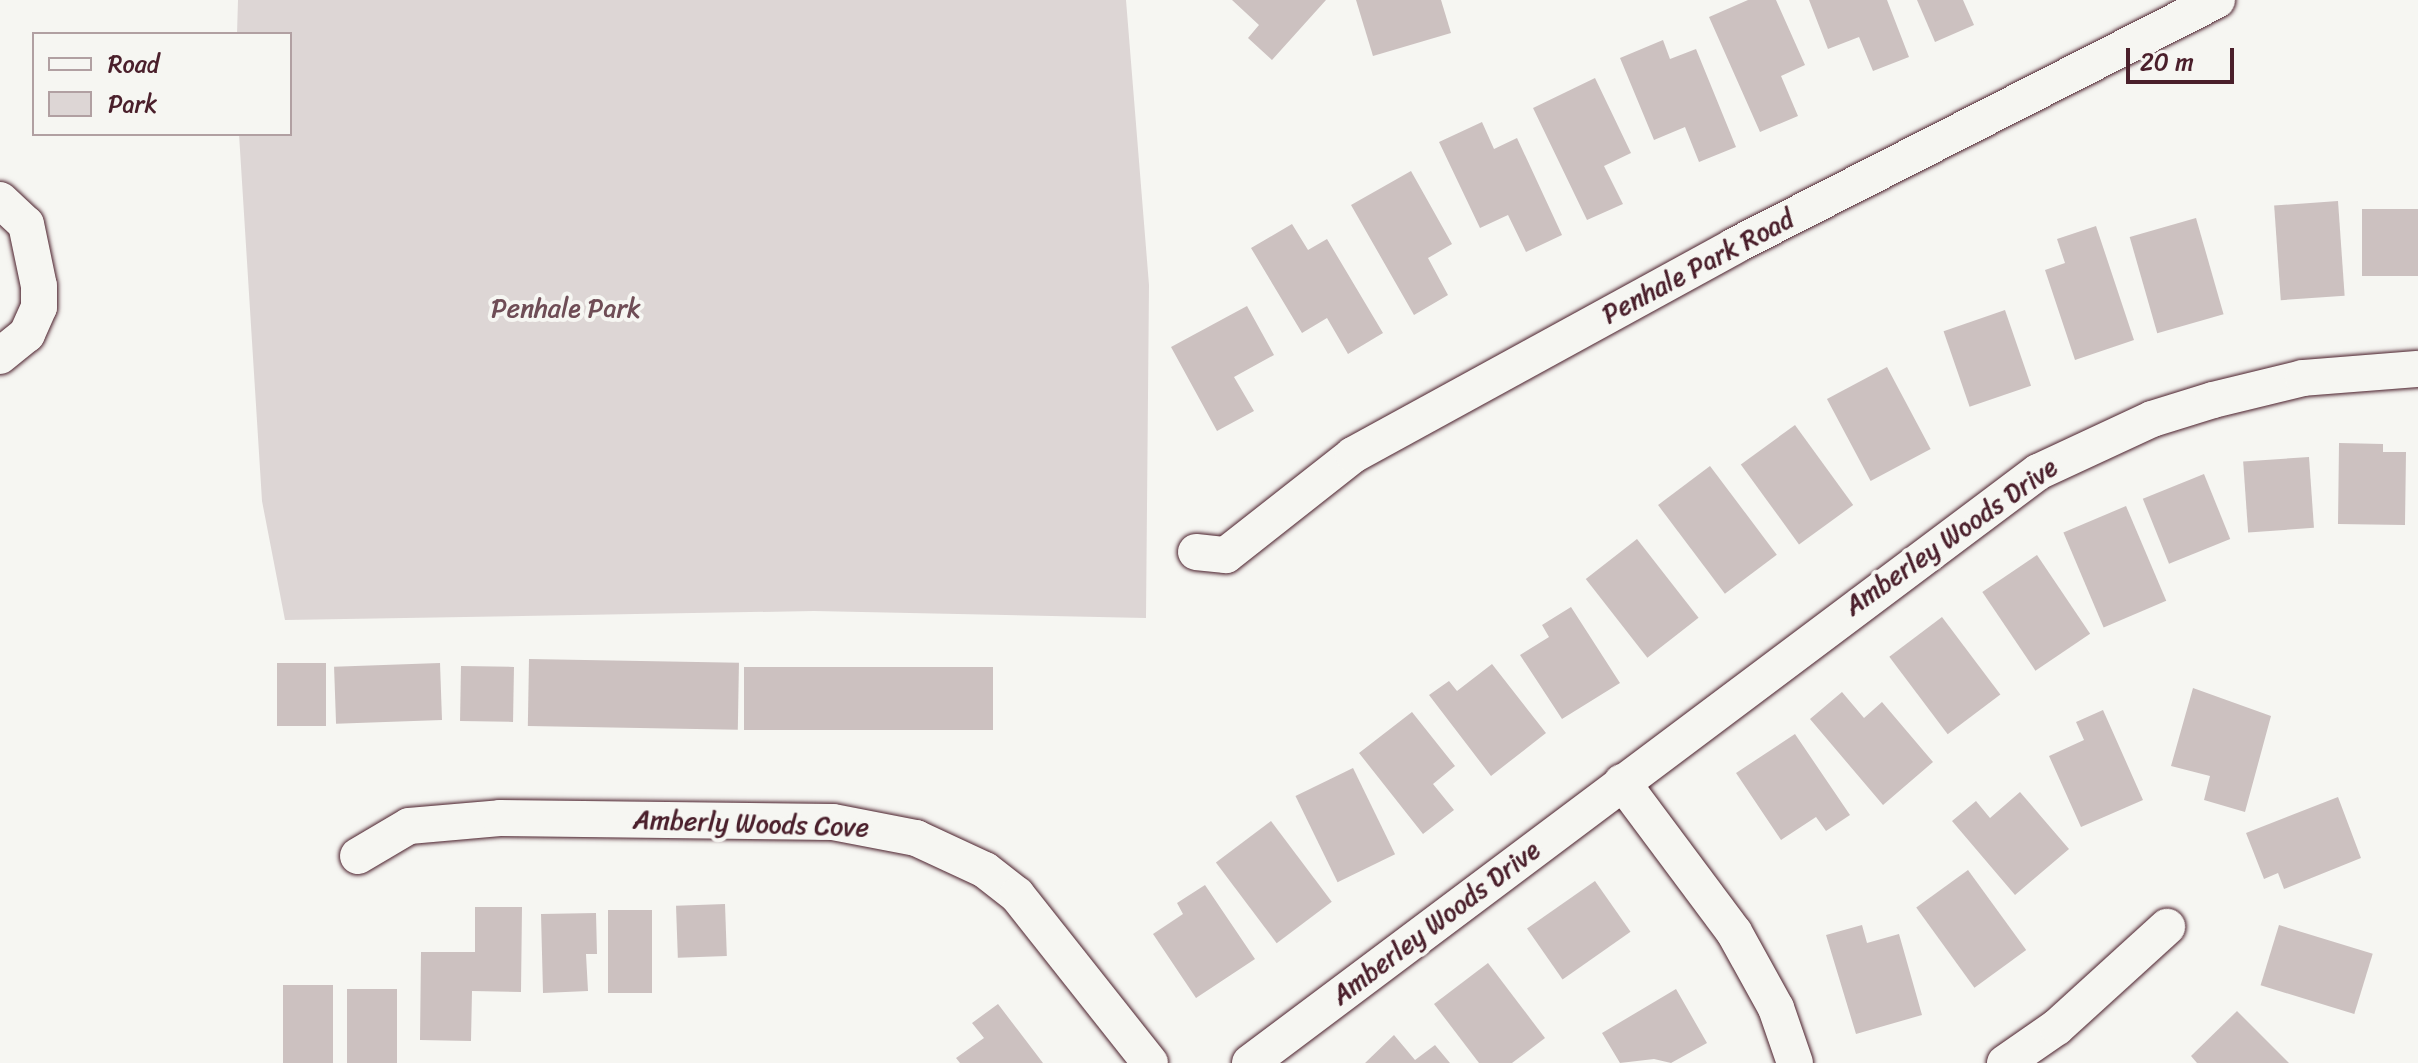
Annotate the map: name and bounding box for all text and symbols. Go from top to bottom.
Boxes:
legend [32,32,292,136]
scale bar [2130,32,2238,82]
text: 20 m [2140,41,2194,83]
text: Road [108,43,159,85]
text: Park [108,83,157,125]
street label: Penhale Park Road [1597,203,1799,331]
park label: Penhale Park [491,293,641,325]
street label: Amberley Woods Drive [1838,451,2064,623]
street label: Amberly Woods Cove [632,804,870,844]
street label: Amberley Woods Drive [1325,834,1547,1012]

